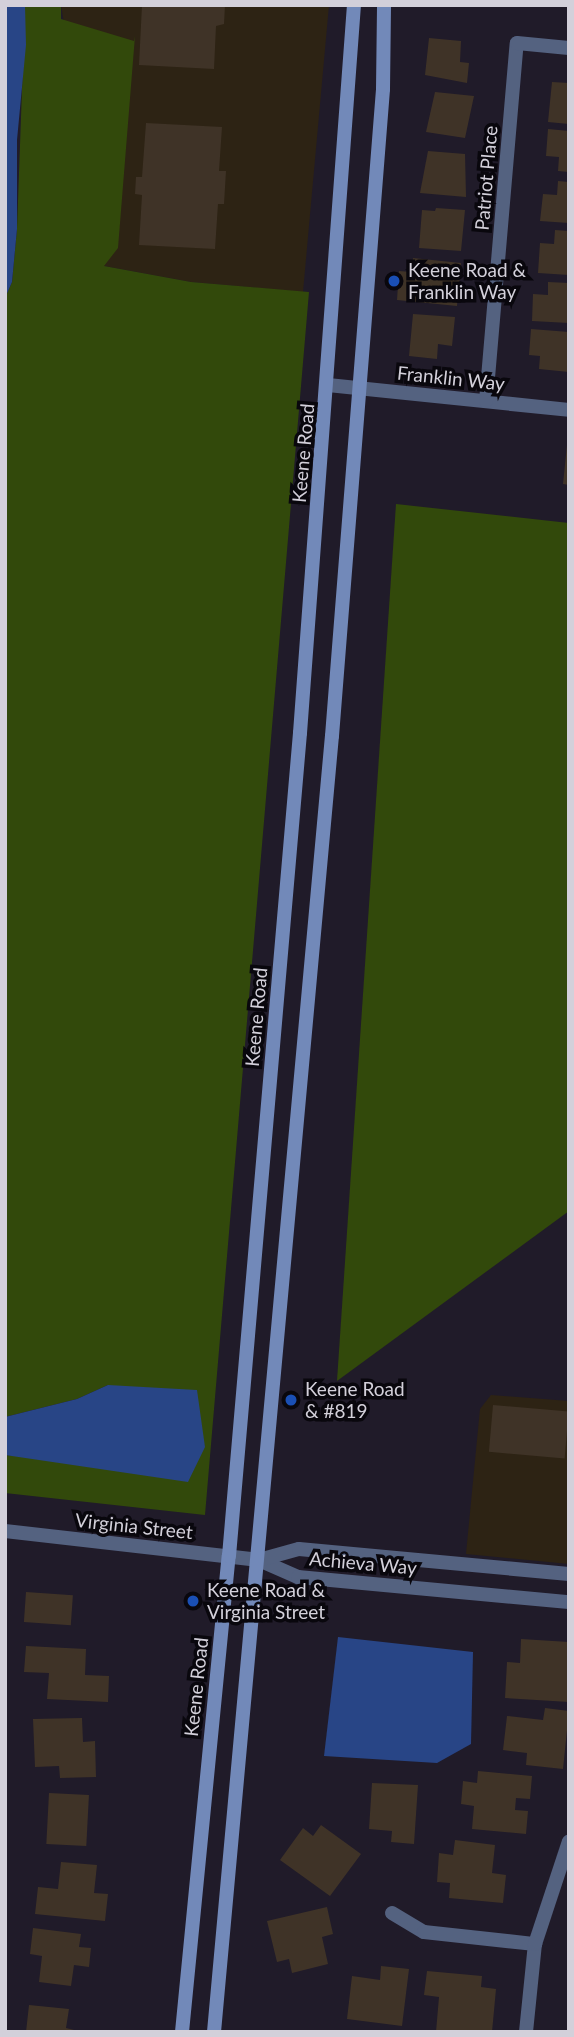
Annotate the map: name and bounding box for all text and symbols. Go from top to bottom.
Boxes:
street label: Patriot Place [470,125,502,231]
place label: Keene Road & Franklin Way [408,259,526,303]
marker: Keene Road & Franklin Way [386,273,402,289]
street label: Franklin Way [396,361,506,395]
street label: Keene Road [287,402,319,504]
street label: Keene Road [240,966,272,1068]
place label: Keene Road & #819 [305,1378,405,1422]
marker: Keene Road & #819 [283,1392,299,1408]
street label: Virginia Street [74,1508,194,1544]
street label: Achieva Way [308,1547,418,1579]
place label: Keene Road & Virginia Street [207,1579,325,1623]
marker: Keene Road & Virginia Street [185,1593,201,1609]
street label: Keene Road [179,1636,213,1738]

